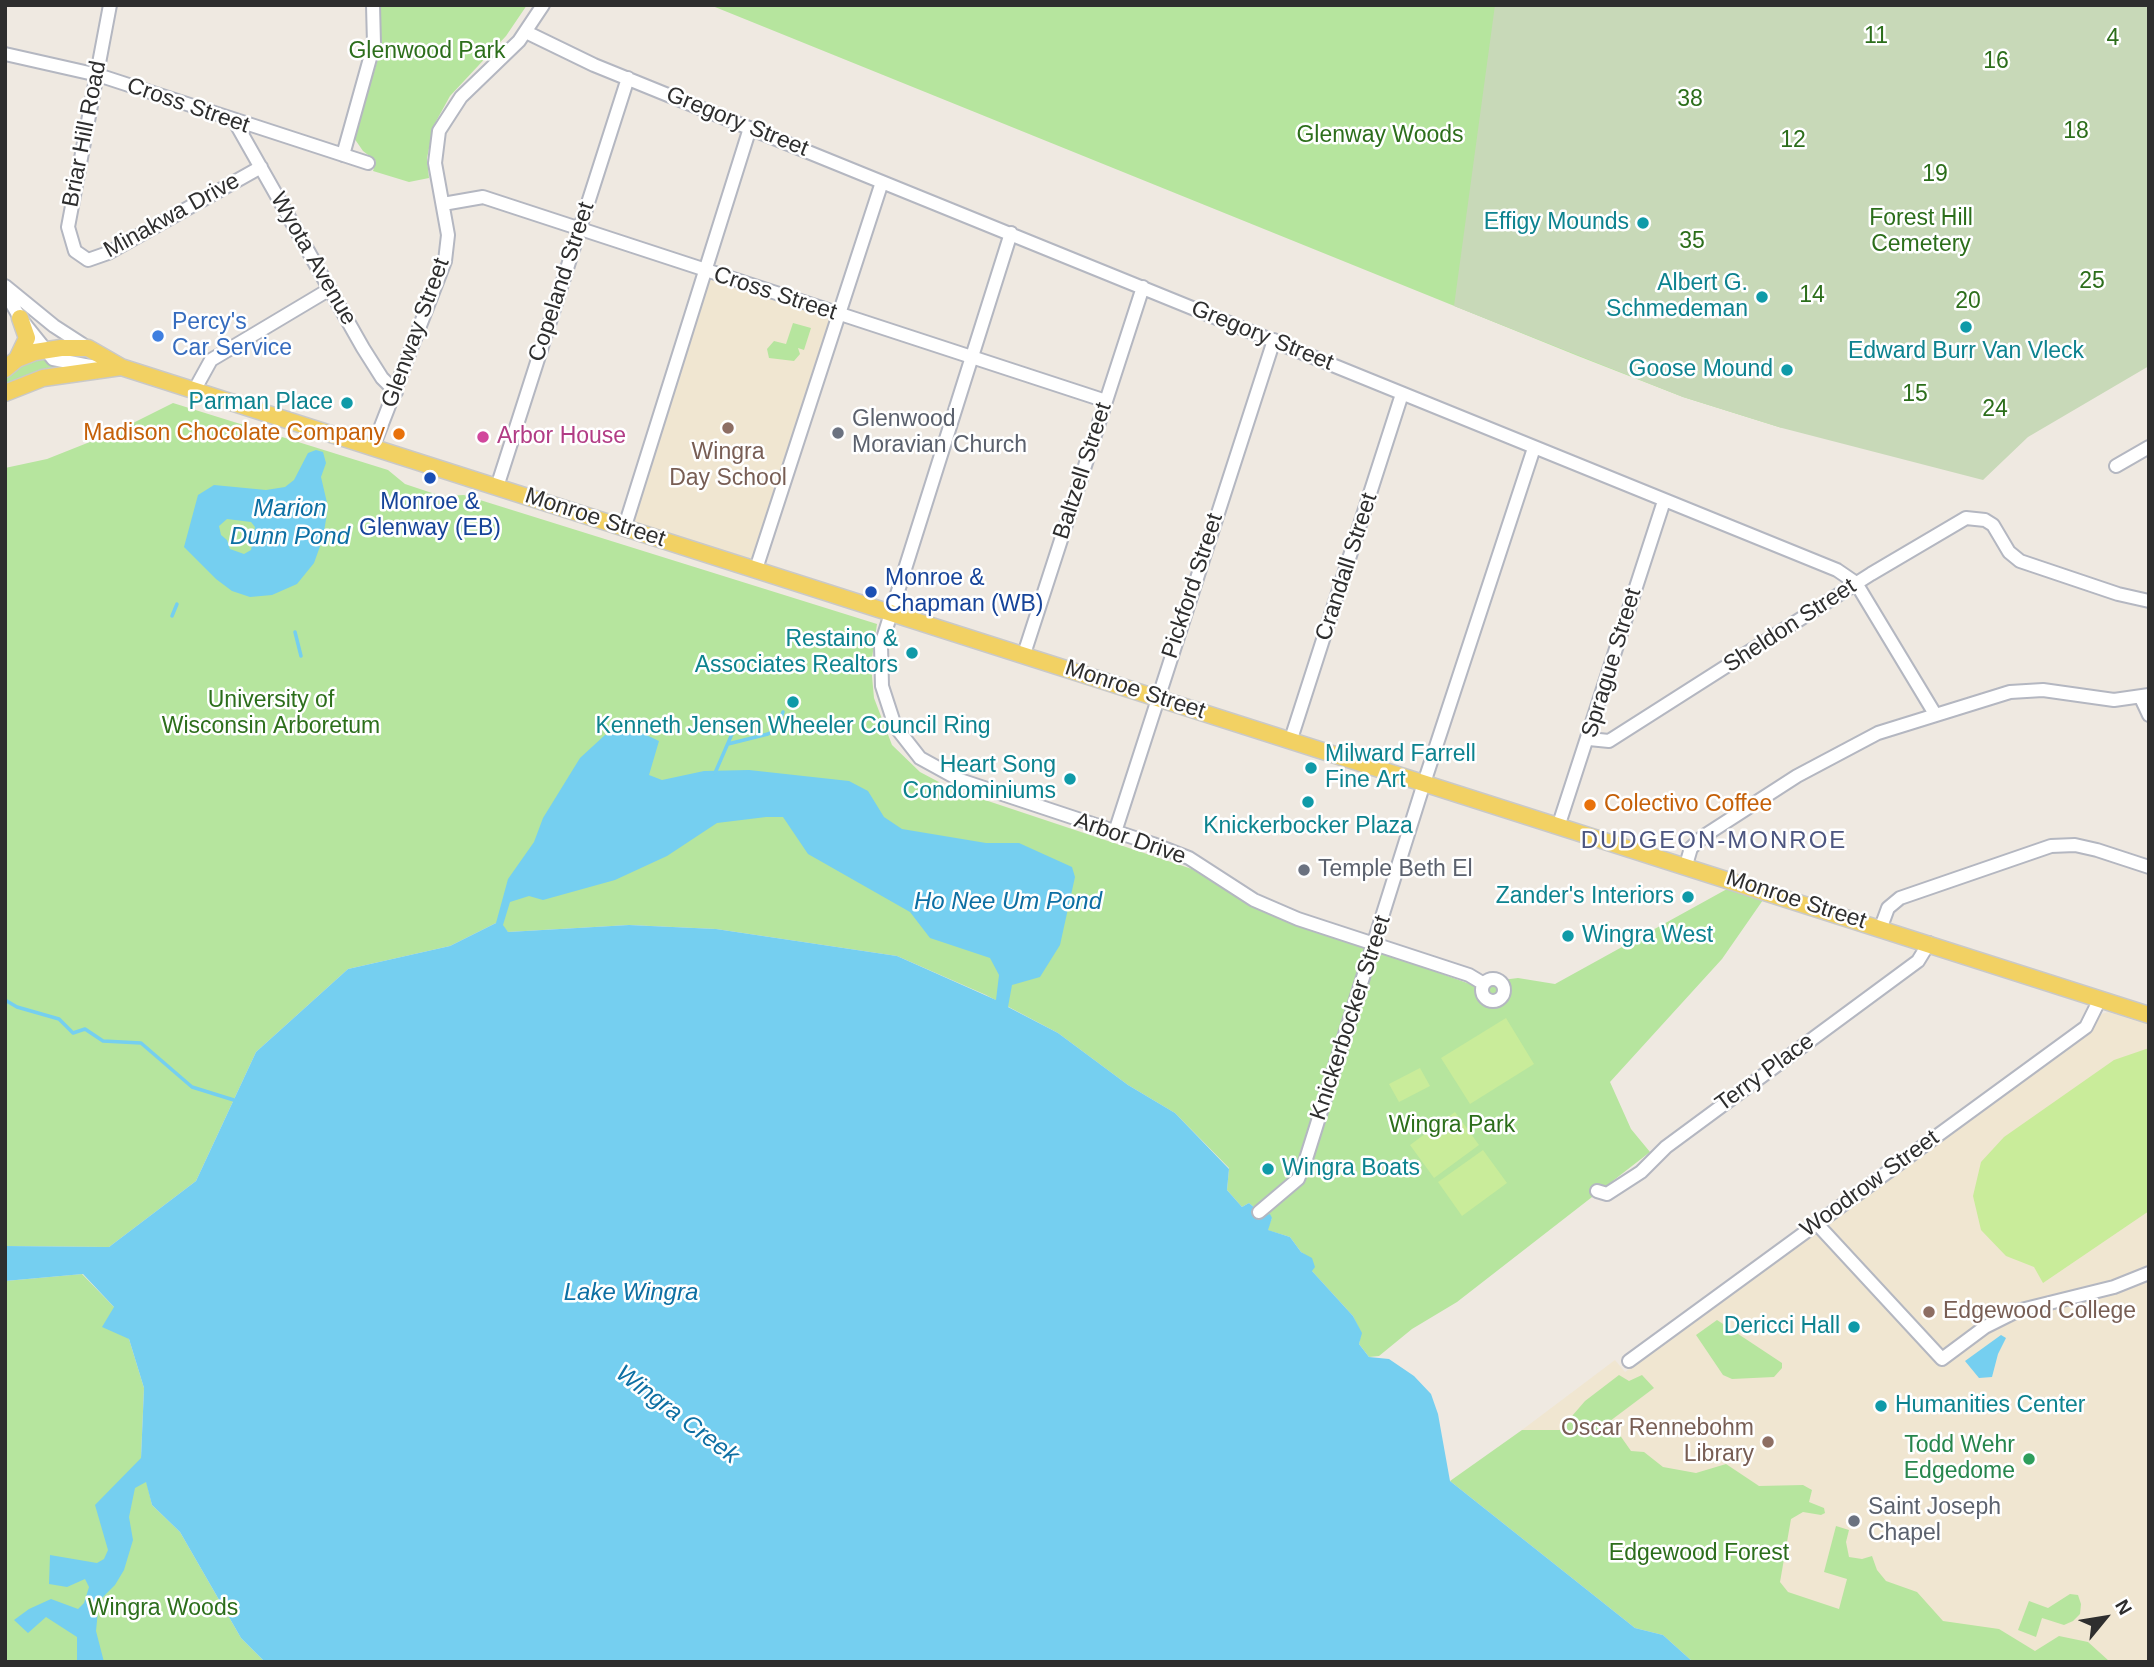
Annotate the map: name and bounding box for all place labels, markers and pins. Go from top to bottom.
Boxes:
place label: Effigy Mounds [1484,209,1629,237]
marker: Effigy Mounds [1635,215,1651,231]
place label: Albert G. Schmedeman [1606,270,1748,324]
marker: Albert G. Schmedeman [1754,289,1770,305]
place label: Percy's Car Service [172,309,292,363]
marker: Edward Burr Van Vleck [1958,319,1974,335]
marker: Percy's Car Service [150,328,166,344]
place label: Edward Burr Van Vleck [1848,338,2084,366]
place label: Goose Mound [1629,356,1773,384]
marker: Goose Mound [1779,362,1795,378]
place label: Parman Place [189,389,333,417]
marker: Parman Place [339,395,355,411]
place label: Glenwood Moravian Church [852,406,1027,460]
place label: Madison Chocolate Company [83,420,385,448]
marker: Wingra Day School [720,420,736,436]
place label: Arbor House [497,423,626,451]
marker: Glenwood Moravian Church [830,425,846,441]
marker: Madison Chocolate Company [391,426,407,442]
marker: Arbor House [475,429,491,445]
place label: Wingra Day School [669,439,787,493]
marker: Monroe & Glenway (EB) [422,470,438,486]
place label: Monroe & Glenway (EB) [359,489,501,543]
place label: Monroe & Chapman (WB) [885,565,1043,619]
marker: Monroe & Chapman (WB) [863,584,879,600]
place label: Restaino & Associates Realtors [695,626,898,680]
marker: Restaino & Associates Realtors [904,645,920,661]
marker: Kenneth Jensen Wheeler Council Ring [785,694,801,710]
place label: Kenneth Jensen Wheeler Council Ring [595,713,991,741]
place label: Milward Farrell Fine Art [1325,741,1476,795]
place label: Heart Song Condominiums [903,752,1056,806]
marker: Milward Farrell Fine Art [1303,760,1319,776]
marker: Heart Song Condominiums [1062,771,1078,787]
place label: Colectivo Coffee [1604,791,1772,819]
marker: Knickerbocker Plaza [1300,794,1316,810]
marker: Colectivo Coffee [1582,797,1598,813]
place label: Knickerbocker Plaza [1203,813,1413,841]
place label: Temple Beth El [1318,856,1473,884]
marker: Temple Beth El [1296,862,1312,878]
place label: Zander's Interiors [1496,883,1674,911]
marker: Zander's Interiors [1680,889,1696,905]
place label: Wingra West [1582,922,1713,950]
marker: Wingra West [1560,928,1576,944]
place label: Wingra Boats [1282,1155,1420,1183]
marker: Wingra Boats [1260,1161,1276,1177]
place label: Edgewood College [1943,1298,2136,1326]
marker: Edgewood College [1921,1304,1937,1320]
place label: Dericci Hall [1724,1313,1840,1341]
marker: Dericci Hall [1846,1319,1862,1335]
place label: Humanities Center [1895,1392,2085,1420]
marker: Humanities Center [1873,1398,1889,1414]
place label: Oscar Rennebohm Library [1561,1415,1754,1469]
place label: Todd Wehr Edgedome [1904,1432,2015,1486]
marker: Oscar Rennebohm Library [1760,1434,1776,1450]
marker: Todd Wehr Edgedome [2021,1451,2037,1467]
place label: Saint Joseph Chapel [1868,1494,2001,1548]
marker: Saint Joseph Chapel [1846,1513,1862,1529]

